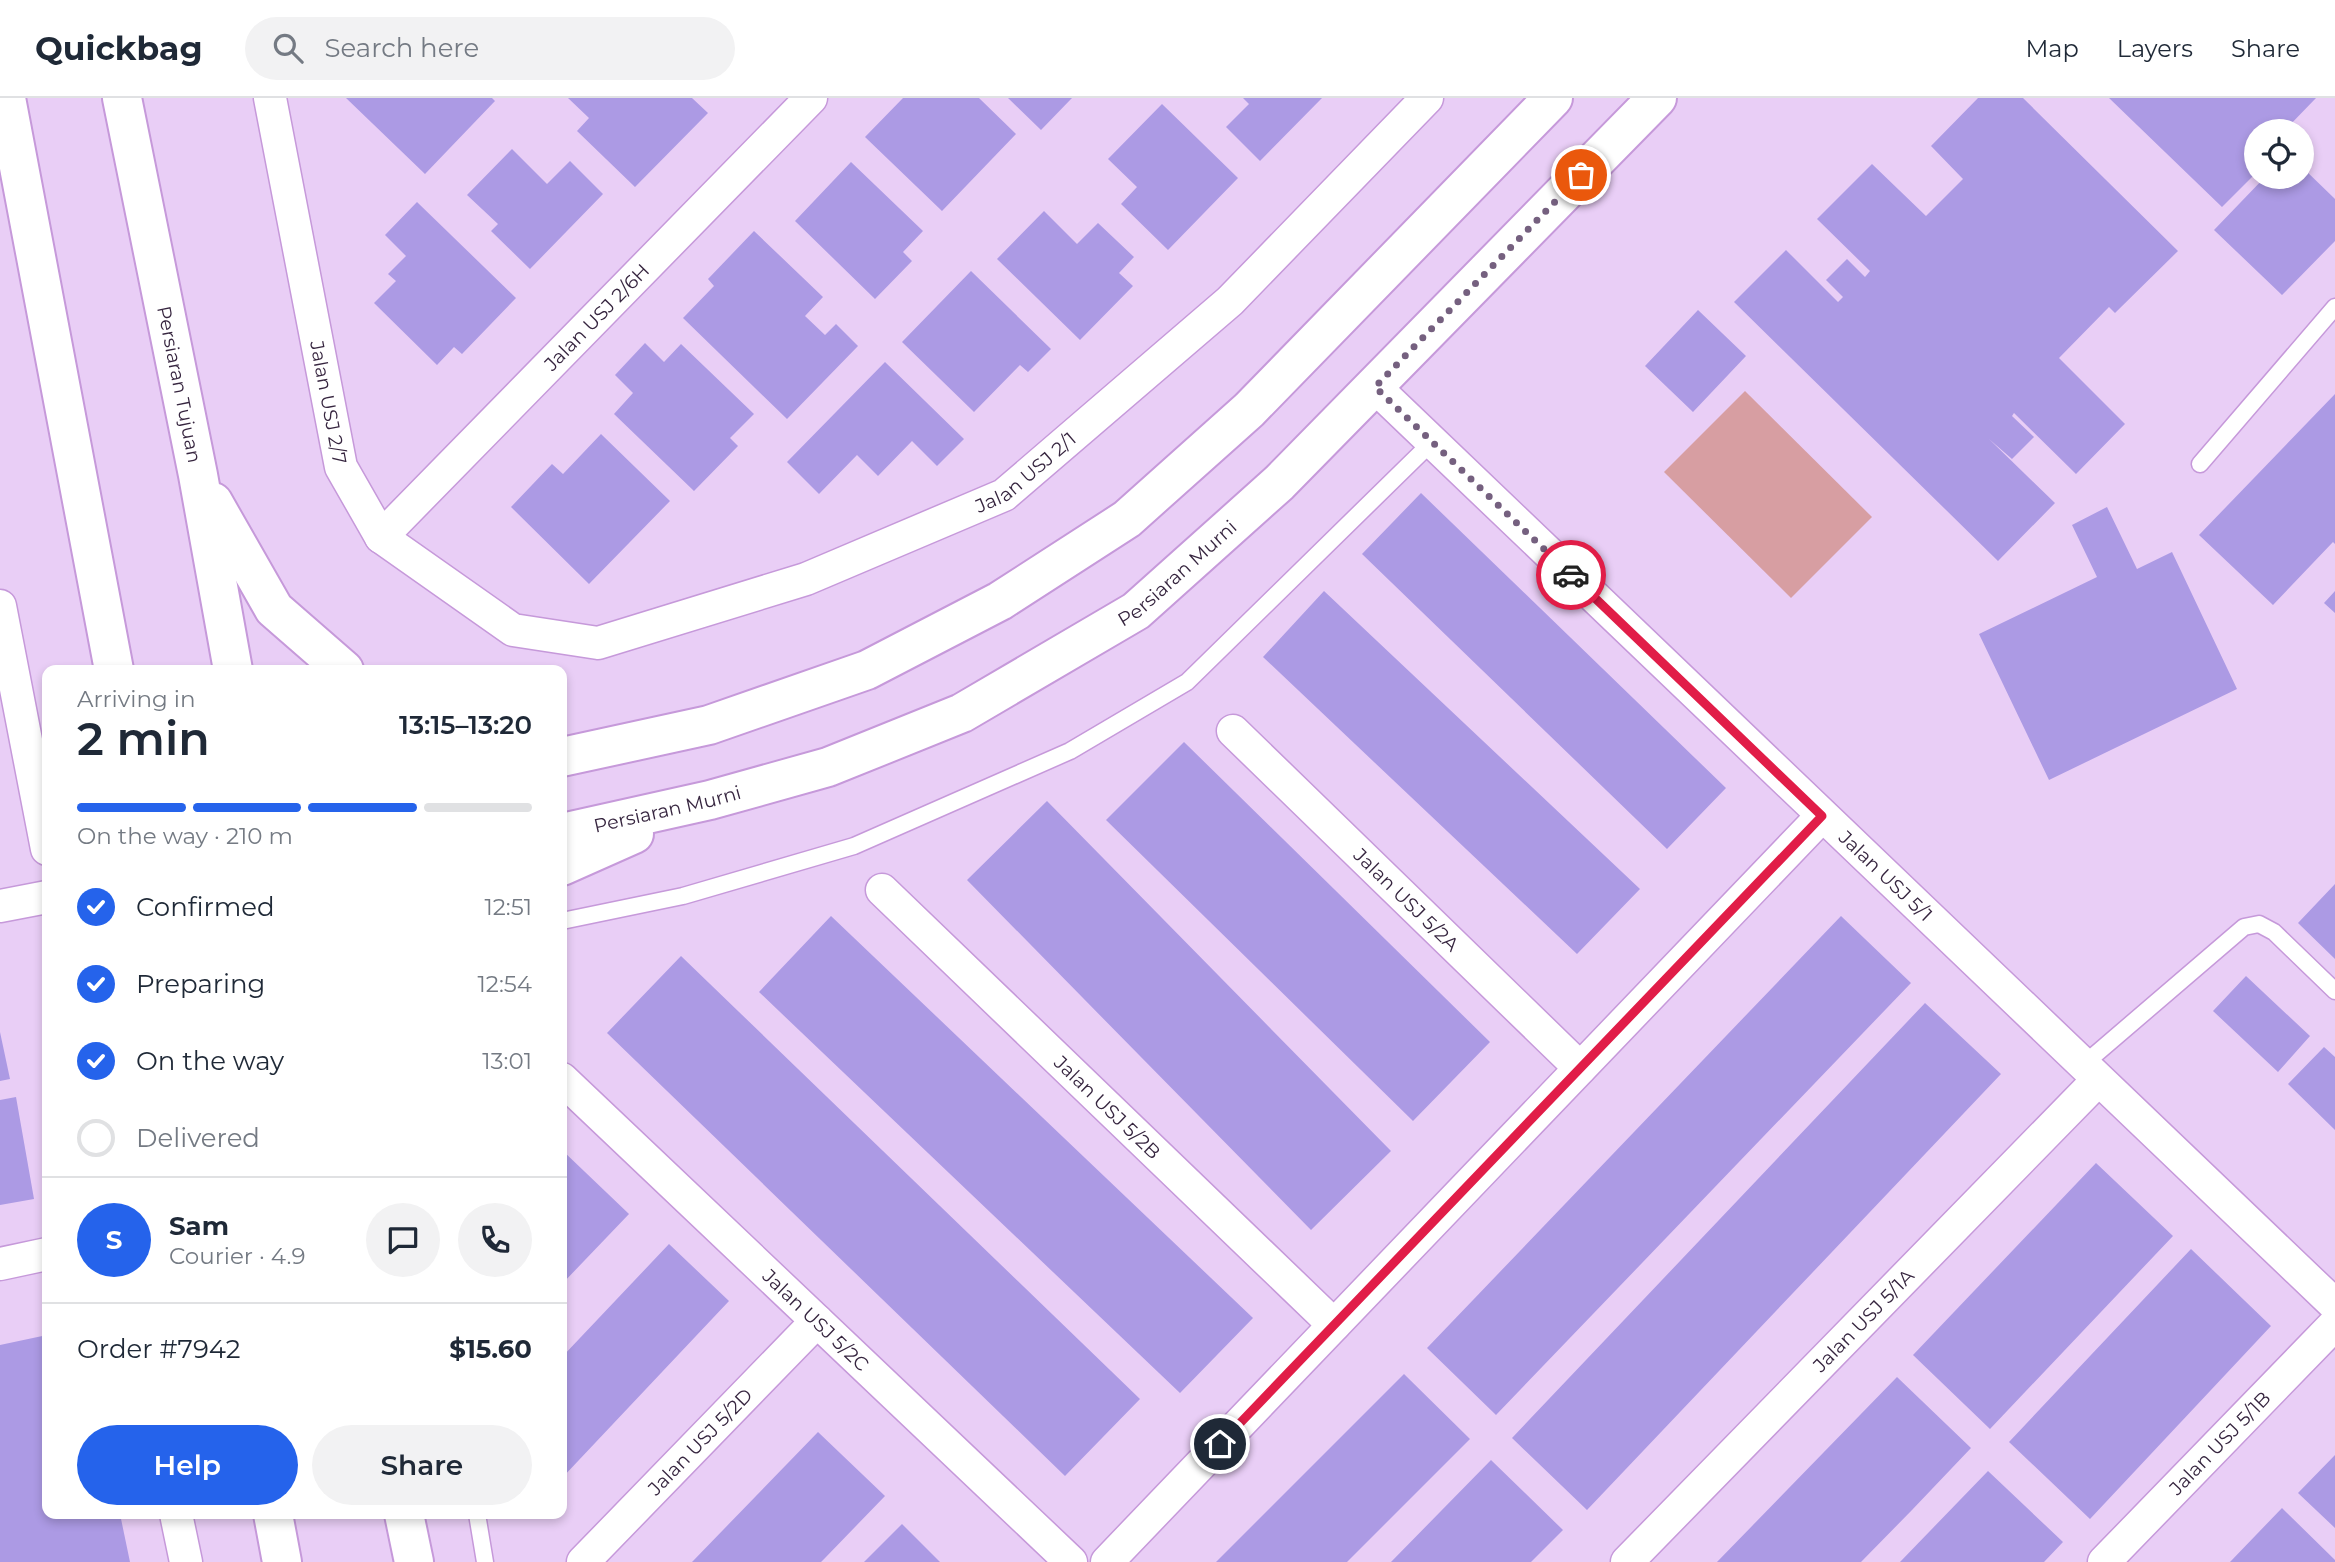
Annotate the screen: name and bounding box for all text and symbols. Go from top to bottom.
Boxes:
search box [245,17,735,80]
text: Quickbag [35,28,203,68]
icon: search [269,29,307,67]
text: Search here [325,32,479,64]
text: Map [2025,34,2079,63]
text: Layers [2117,34,2193,63]
text: Share [2231,34,2300,63]
map controls [2244,119,2314,189]
button: locate [2244,119,2314,189]
pin [1551,145,1611,205]
icon: bag [1562,156,1600,194]
street label: Jalan USJ 2/6H [539,259,654,376]
street label: Persiaran Tujuan [153,304,207,465]
street label: Jalan USJ 2/7 [305,338,352,466]
street label: Jalan USJ 2/1 [971,427,1080,518]
street label: Persiaran Murni [1113,515,1241,631]
courier [1536,540,1606,610]
icon: car [1552,556,1590,594]
text: Arriving in [77,685,196,713]
text: 13:15–13:20 [399,709,532,741]
text: 2 min [77,710,210,767]
street label: Persiaran Murni [592,780,744,837]
text: On the way · 210 m [77,822,293,850]
street label: Jalan USJ 5/1 [1834,825,1938,926]
street label: Jalan USJ 5/2A [1348,843,1464,956]
icon: check [77,888,115,926]
text: Confirmed [136,891,275,923]
text: 12:51 [484,893,532,921]
icon: check [77,965,115,1003]
text: Preparing [136,968,265,1000]
text: 12:54 [478,970,532,998]
icon: check [77,1042,115,1080]
text: On the way [136,1045,284,1077]
text: 13:01 [482,1047,532,1075]
street label: Jalan USJ 5/2B [1049,1050,1165,1163]
text: Delivered [136,1122,260,1154]
button: chat [366,1203,440,1277]
button: phone [458,1203,532,1277]
text: Sam [169,1210,229,1242]
text: S [106,1224,122,1256]
text: Courier · 4.9 [169,1242,305,1270]
street label: Jalan USJ 5/2C [757,1264,874,1376]
street label: Jalan USJ 5/1A [1807,1264,1919,1377]
text: Order #7942 [77,1333,241,1365]
text: $15.60 [449,1333,532,1365]
street label: Jalan USJ 5/2D [642,1383,757,1500]
street label: Jalan USJ 5/1B [2164,1386,2275,1500]
pin [1190,1414,1250,1474]
button: Help [77,1425,298,1505]
button: Share [312,1425,532,1505]
icon: home [1201,1425,1239,1463]

